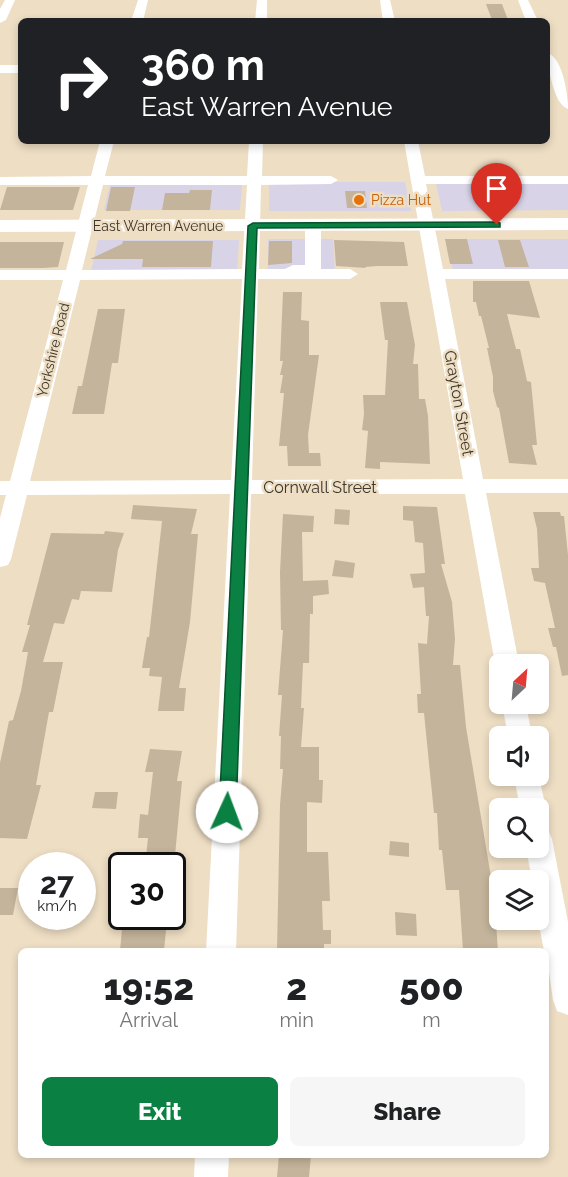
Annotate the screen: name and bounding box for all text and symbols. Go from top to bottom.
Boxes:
text: 360 m [141,41,265,90]
icon: right [42,42,120,120]
text: East Warren Avenue [141,91,393,122]
pin [471,163,522,225]
icon: arrive [480,172,513,205]
place label: Pizza Hut [371,192,431,208]
marker: Pizza Hut [352,193,366,207]
street label: East Warren Avenue [93,218,223,234]
street label: Yorkshire Road [34,301,72,399]
street label: Grayton Street [440,349,478,458]
street label: Cornwall Street [263,478,377,497]
north arrow [489,654,549,714]
map controls [489,654,549,930]
button: sound [489,726,549,786]
position arrow [195,780,259,844]
button: search [489,798,549,858]
speed limit sign: 30 [108,852,186,930]
text: 27 [40,866,74,901]
button: layers [489,870,549,930]
text: km/h [37,897,77,915]
text: 19:52 [103,966,194,1008]
text: 2 [286,966,307,1008]
text: 500 [399,966,464,1008]
text: Arrival [119,1008,178,1032]
text: min [279,1008,314,1032]
text: m [422,1008,441,1032]
button: Exit [42,1077,278,1146]
button: Share [290,1077,525,1146]

